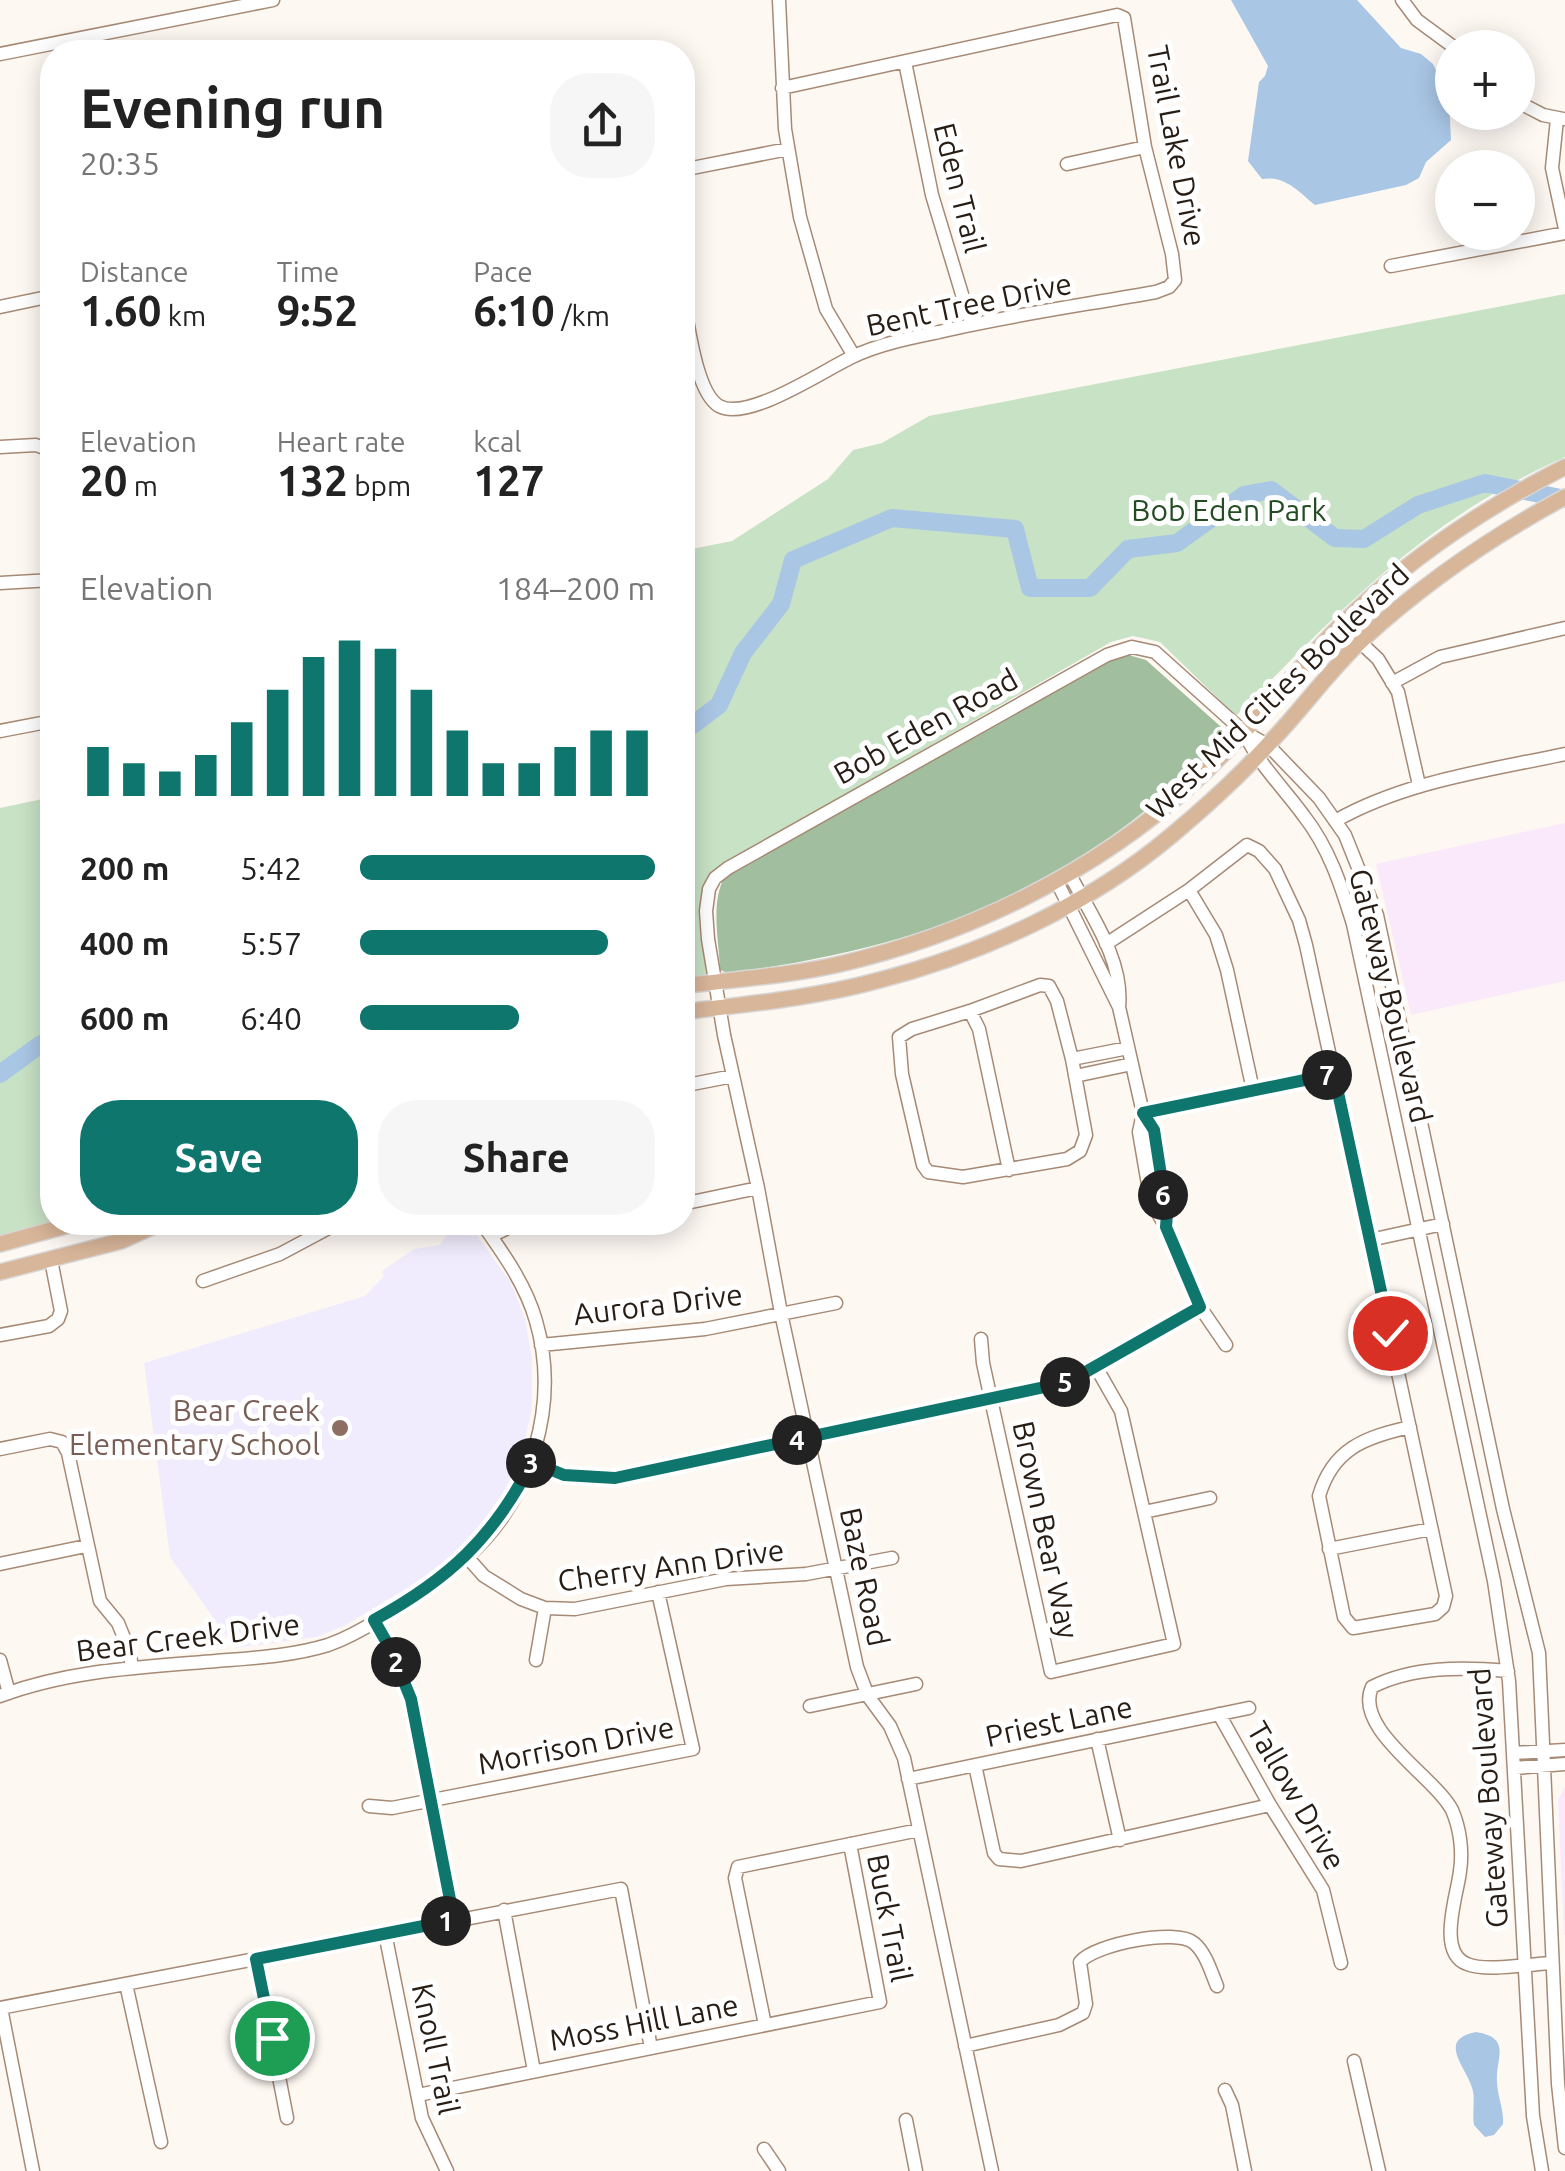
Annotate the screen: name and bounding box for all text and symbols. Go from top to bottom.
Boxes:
map controls [1435,30,1535,250]
button: + [1435,30,1535,130]
street label: Trail Lake Drive [1141,42,1213,249]
button: share [550,73,655,178]
text: Evening run [80,77,385,138]
street label: Eden Trail [927,119,992,256]
text: 20:35 [80,145,160,181]
button: − [1435,150,1535,250]
text: Distance [80,256,188,287]
text: Time [277,256,339,287]
text: Pace [473,256,533,287]
street label: Bent Tree Drive [863,266,1075,342]
text: 1.60 [80,287,161,334]
text: 9:52 [277,287,358,334]
text: 6:10 [473,287,555,334]
text: km [161,300,206,331]
text: /km [555,300,610,331]
text: Elevation [80,426,197,457]
text: Heart rate [277,426,405,457]
text: kcal [473,426,522,457]
text: 20 [80,457,127,504]
text: 132 [277,457,348,504]
text: 127 [473,457,544,504]
text: m [127,470,158,501]
text: bpm [348,470,411,501]
park label: Bob Eden Park [1131,493,1327,527]
street label: West Mid Cities Boulevard [1139,557,1416,826]
text: Elevation [80,570,213,606]
text: 184–200 m [496,570,655,606]
street label: Bob Eden Road [828,662,1023,791]
text: 200 m [80,850,169,886]
text: 5:42 [240,850,302,886]
street label: Gateway Boulevard [1343,865,1439,1126]
text: 400 m [80,925,169,961]
text: 5:57 [240,925,302,961]
text: 600 m [80,1000,169,1036]
text: 6:40 [240,1000,302,1036]
pin: 7 [1302,1050,1352,1100]
text: 7 [1319,1059,1335,1090]
button: Save [80,1100,358,1215]
button: Share [378,1100,655,1215]
pin: 6 [1138,1170,1188,1220]
text: 6 [1155,1179,1171,1210]
street label: Aurora Drive [571,1277,744,1331]
pin [1348,1291,1433,1376]
icon: check [1363,1306,1418,1361]
pin: 5 [1040,1357,1090,1407]
text: 5 [1057,1366,1073,1397]
place label: Bear Creek Elementary School [69,1393,320,1461]
pin: 4 [772,1415,822,1465]
marker: Bear Creek Elementary School [329,1417,351,1439]
street label: Brown Bear Way [1006,1418,1086,1642]
text: 4 [789,1424,805,1455]
pin: 3 [506,1438,556,1488]
text: 3 [523,1447,539,1478]
street label: Baze Road [834,1504,896,1649]
street label: Cherry Ann Drive [555,1532,786,1598]
street label: Bear Creek Drive [74,1606,302,1668]
pin: 2 [371,1637,421,1687]
text: 2 [388,1646,404,1677]
street label: Gateway Boulevard [1462,1667,1514,1929]
street label: Priest Lane [982,1689,1135,1753]
street label: Morrison Drive [475,1709,677,1781]
street label: Tallow Drive [1241,1715,1353,1876]
street label: Buck Trail [861,1851,919,1985]
pin: 1 [421,1896,471,1946]
text: 1 [438,1905,454,1936]
street label: Knoll Trail [406,1980,466,2118]
street label: Moss Hill Lane [546,1987,741,2057]
pin [230,1996,315,2081]
icon: arrive [245,2011,300,2066]

